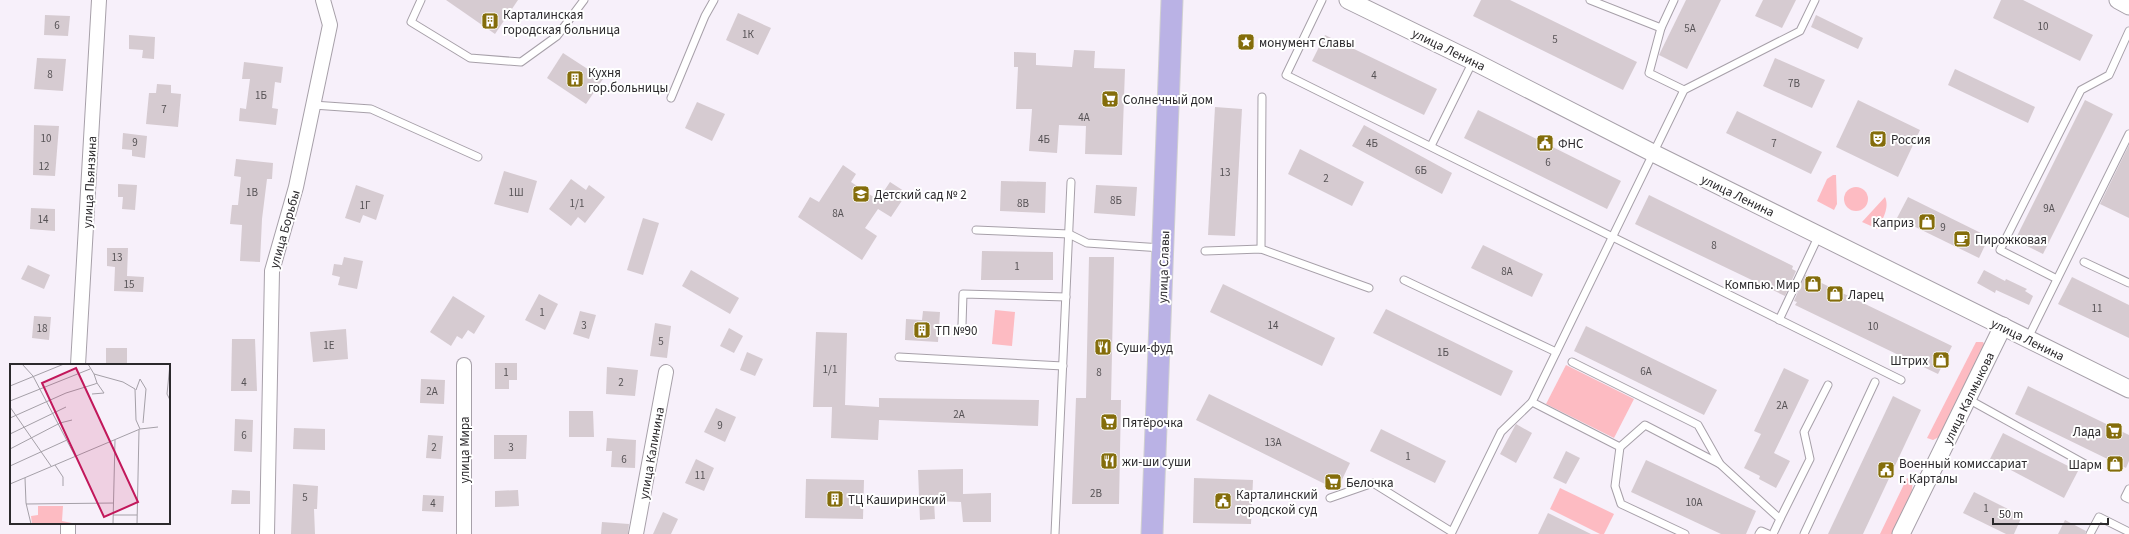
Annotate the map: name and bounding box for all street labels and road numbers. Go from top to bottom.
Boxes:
street label: улица Ленина [1409,24,1488,75]
street label: улица Пьянзина [79,135,101,229]
street label: улица Ленина [1698,170,1777,221]
street label: улица Борьбы [265,188,305,271]
street label: улица Славы [1154,230,1174,304]
street label: улица Ленина [1988,314,2067,365]
street label: улица Калмыкова [1939,349,1999,448]
street label: улица Калинина [635,406,669,501]
street label: улица Мира [456,416,474,484]

